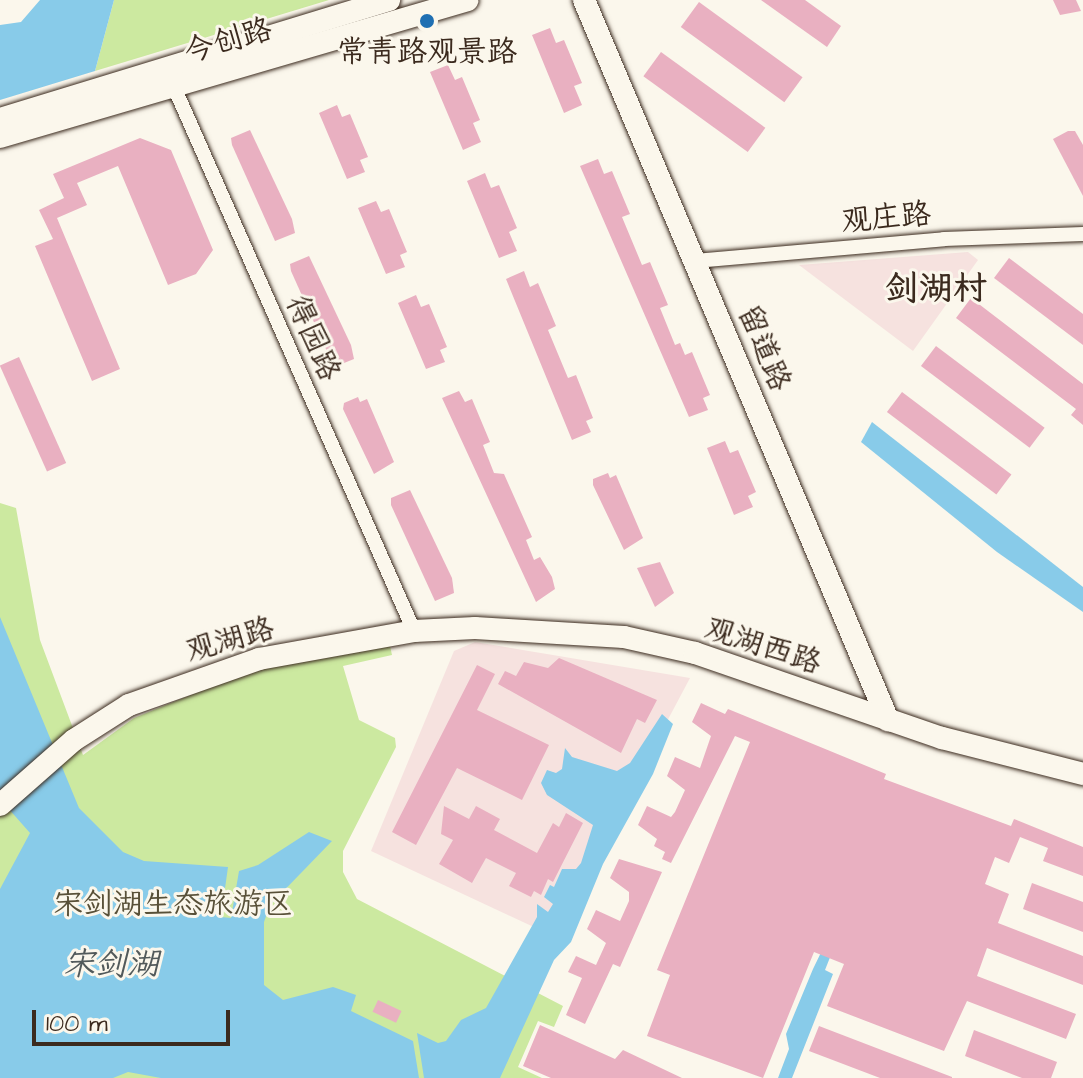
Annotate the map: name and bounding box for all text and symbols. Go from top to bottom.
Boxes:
street label: 今创路 [180,11,276,71]
marker: 常青路观景路 [418,12,436,30]
place label: 常青路观景路 [337,34,517,70]
street label: 观庄路 [840,196,932,240]
district label: 剑湖村 [885,270,987,310]
street label: 得园路 [278,290,348,386]
street label: 留道路 [730,300,798,396]
street label: 观湖路 [182,610,278,670]
street label: 观湖西路 [700,610,826,682]
park label: 宋剑湖生态旅游区 [53,886,293,922]
water label: 宋剑湖 [63,946,159,984]
scale bar [36,994,234,1044]
text: 100 m [46,1007,108,1041]

